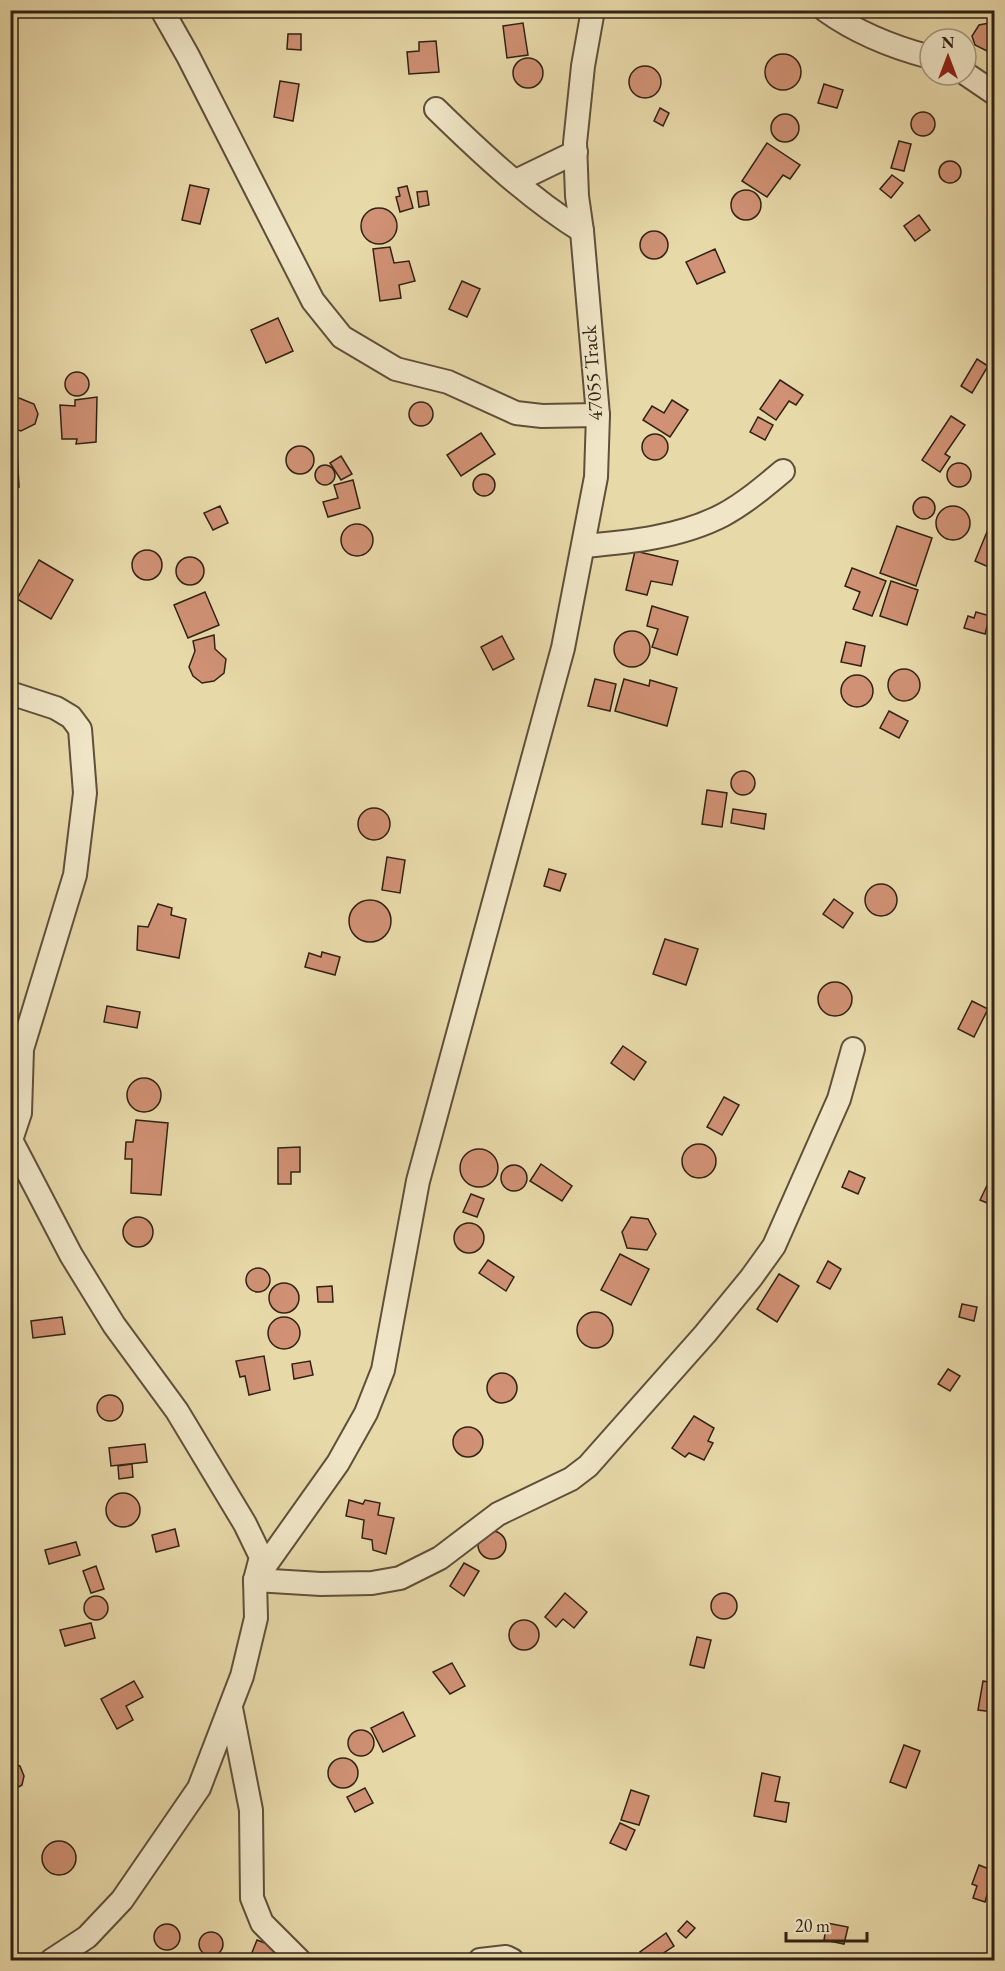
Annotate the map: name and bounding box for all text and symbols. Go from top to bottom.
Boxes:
north arrow [918,27,978,87]
text: N [942,32,955,53]
street label: 47055 Track [576,324,608,422]
scale bar [786,1905,867,1943]
text: 20 m [795,1914,830,1937]

